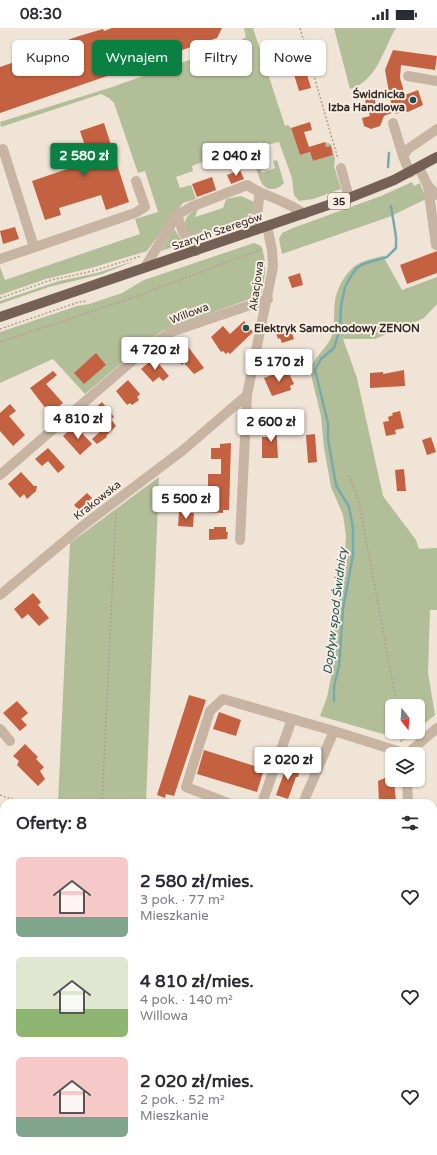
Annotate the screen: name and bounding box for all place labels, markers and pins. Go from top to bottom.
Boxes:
place label: Świdnicka Izba Handlowa [328,87,405,114]
marker: Świdnicka Izba Handlowa [408,95,418,105]
pin: 2 580 zł [43,143,125,177]
pin: 2 040 zł [195,143,277,177]
place label: Elektryk Samochodowy ZENON [254,322,420,336]
marker: Elektryk Samochodowy ZENON [241,323,251,333]
pin: 4 720 zł [114,337,196,371]
pin: 5 170 zł [238,349,320,383]
pin: 4 810 zł [37,406,119,440]
pin: 2 600 zł [230,409,312,443]
pin: 5 500 zł [145,486,227,520]
pin: 2 020 zł [247,747,329,781]

